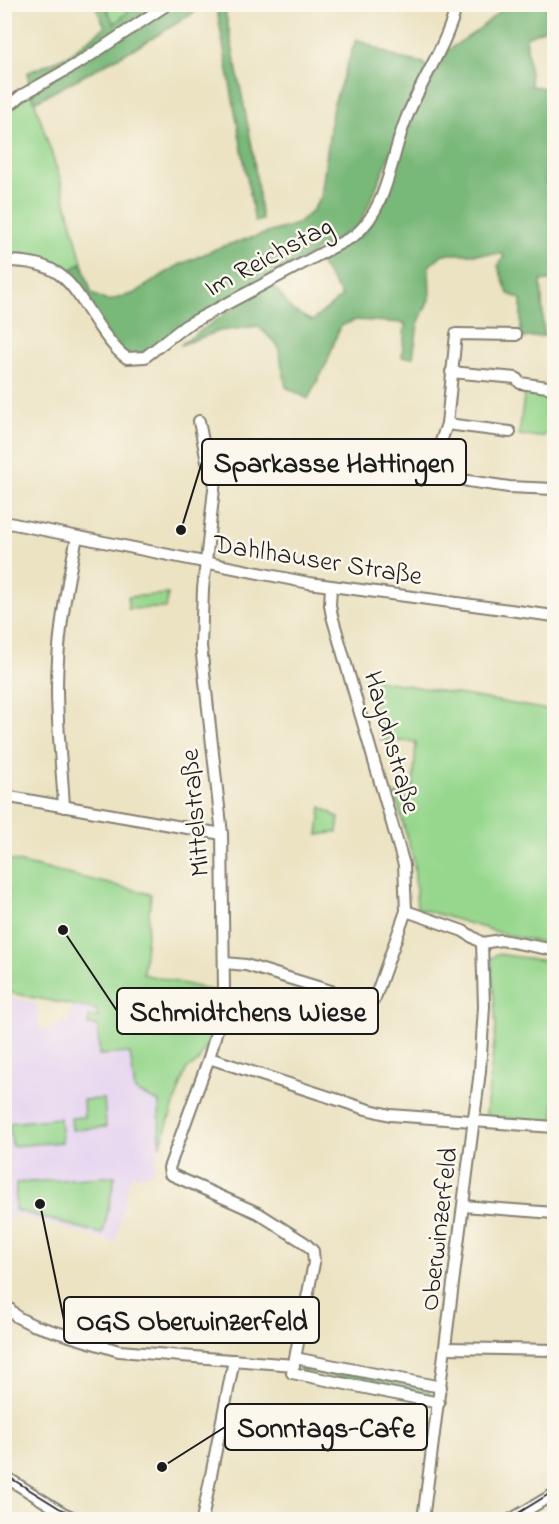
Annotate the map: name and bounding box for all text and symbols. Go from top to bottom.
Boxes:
street label: Im Reichstag [198,208,340,308]
callout: Sparkasse Hattingen [202,439,466,485]
text: Sparkasse Hattingen [214,445,454,487]
street label: Dahlhauser Straße [209,526,426,597]
street label: Haydnstraße [352,667,430,819]
street label: Mittelstraße [171,746,221,878]
callout: Schmidtchens Wiese [117,988,378,1034]
text: Schmidtchens Wiese [130,994,368,1035]
street label: Oberwinzerfeld [411,1145,470,1313]
callout: OGS Oberwinzerfeld [64,1297,319,1343]
text: OGS Oberwinzerfeld [76,1303,308,1344]
callout: Sonntags-Cafe [225,1404,427,1450]
text: Sonntags-Cafe [237,1410,416,1452]

